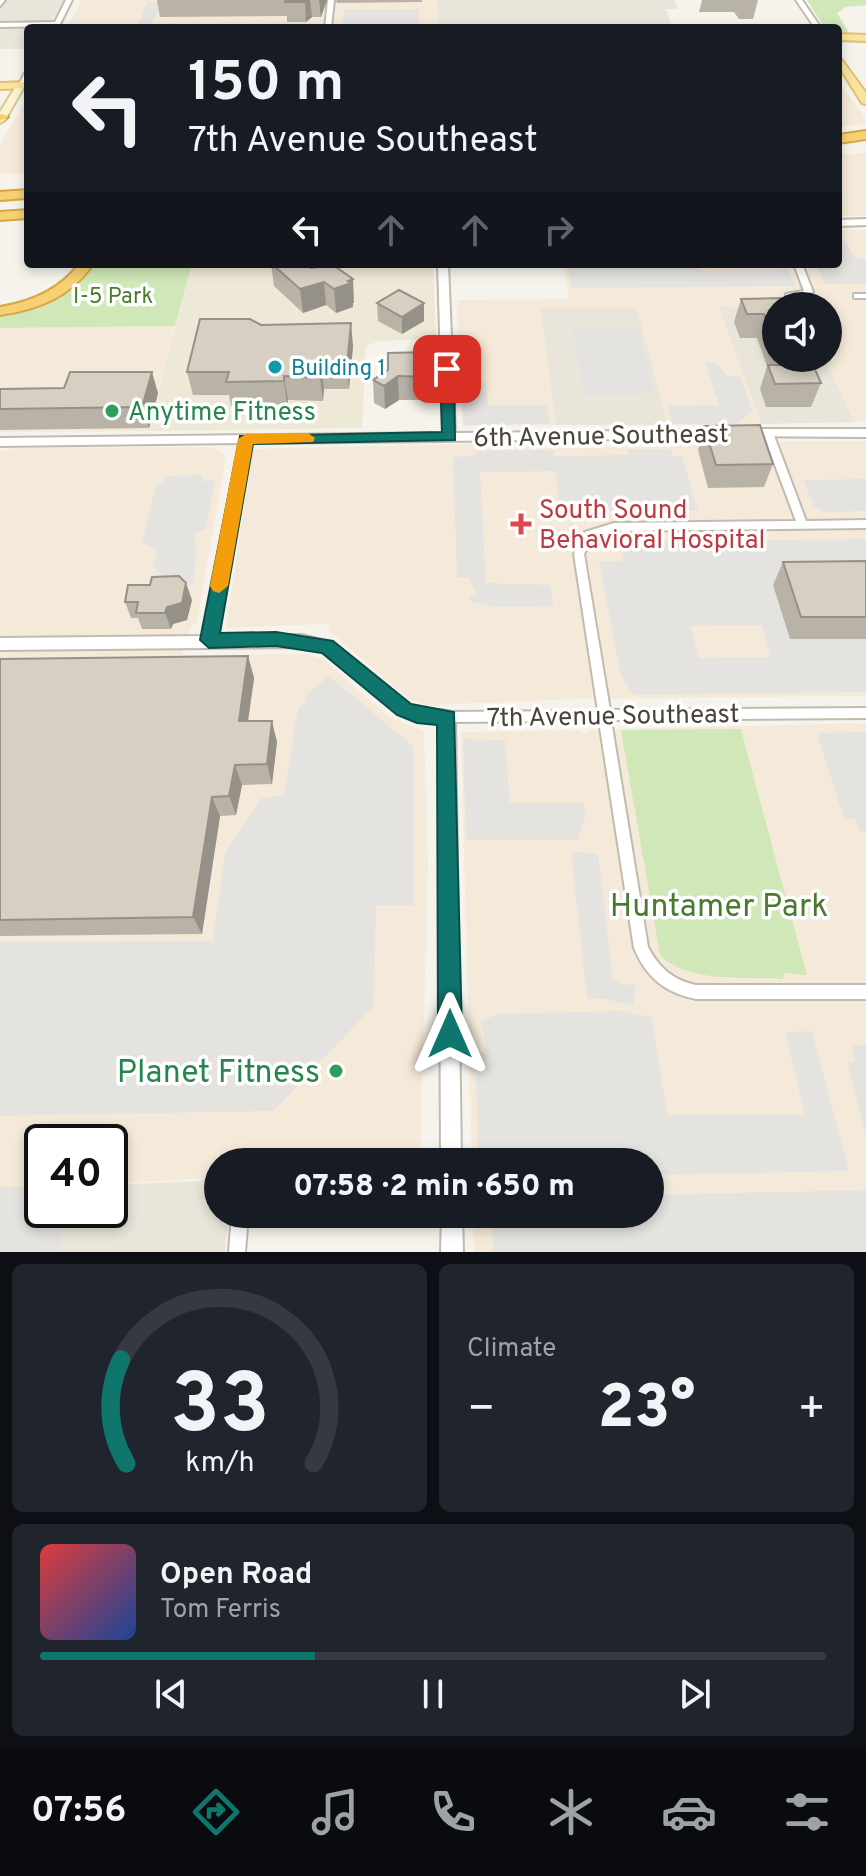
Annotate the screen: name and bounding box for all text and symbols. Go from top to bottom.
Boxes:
text: 150 m [188,50,344,120]
icon: left [56,56,160,160]
text: 7th Avenue Southeast [188,119,538,165]
icon: left [285,208,329,252]
icon: ahead [369,208,413,252]
icon: ahead [453,208,497,252]
icon: right [537,208,581,252]
park label: I-5 Park [73,284,153,311]
map controls [762,292,842,372]
button: sound [762,292,842,372]
pin [413,335,481,403]
icon: arrive [425,347,469,391]
place label: Building 1 [291,356,386,383]
marker: Building 1 [266,358,284,376]
place label: Anytime Fitness [128,397,316,430]
marker: Anytime Fitness [103,402,121,420]
street label: 6th Avenue Southeast [473,419,729,456]
place label: South Sound Behavioral Hospital [539,495,765,558]
marker: South Sound Behavioral Hospital [510,513,532,535]
street label: 7th Avenue Southeast [486,699,740,736]
park label: Huntamer Park [610,888,828,928]
position arrow [408,992,492,1076]
place label: Planet Fitness [117,1054,320,1094]
marker: Planet Fitness [327,1062,345,1080]
speed limit sign: 40 [24,1124,128,1228]
text: 07:58 · 2 min · 650 m [293,1169,575,1206]
text: Climate [467,1333,556,1366]
text: 33 [170,1357,269,1462]
text: 23° [598,1373,695,1449]
text: − [467,1383,495,1439]
text: + [798,1383,826,1439]
text: km/h [185,1446,254,1482]
text: Open Road [160,1557,312,1594]
text: Tom Ferris [160,1594,281,1627]
icon: previous [149,1672,193,1716]
icon: pause [411,1672,455,1716]
icon: next [673,1672,717,1716]
icon: directions [188,1784,244,1840]
icon: music [307,1784,363,1840]
icon: phone [425,1784,481,1840]
icon: climate [543,1784,599,1840]
icon: car [661,1784,717,1840]
icon: filters [779,1784,835,1840]
text: 07:56 [31,1789,126,1835]

